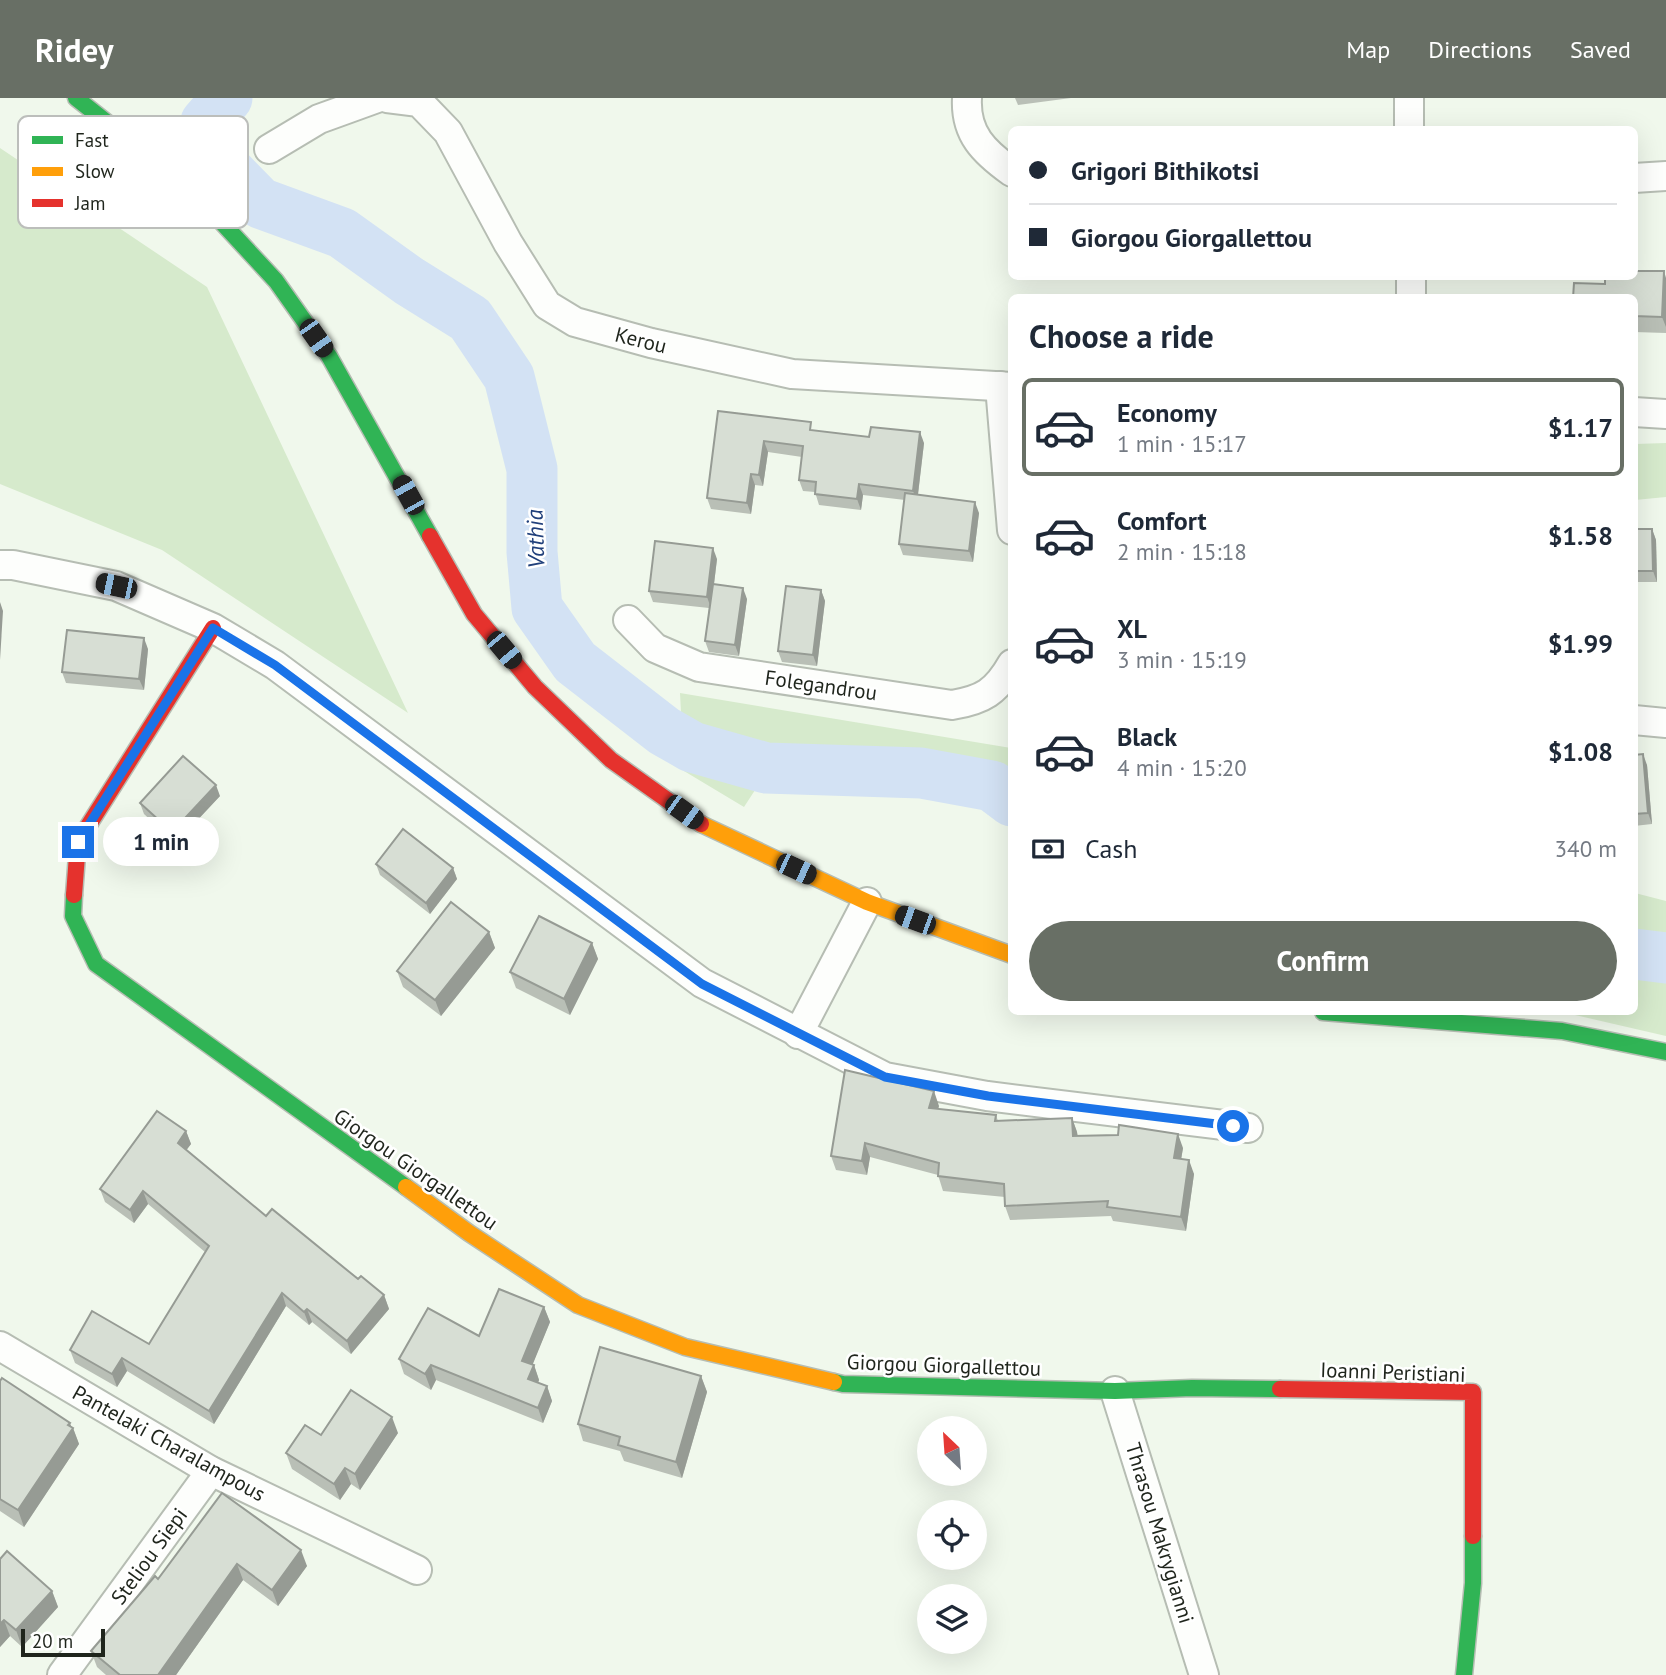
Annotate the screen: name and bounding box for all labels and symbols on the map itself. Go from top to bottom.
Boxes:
legend [18,116,248,228]
text: Fast [75,128,109,152]
text: Slow [75,159,115,183]
text: Jam [74,191,105,215]
car [296,315,337,361]
street label: Kerou [612,321,670,359]
car [389,472,428,518]
water label: Vathia [519,509,551,569]
car [94,571,139,601]
car [483,627,526,673]
street label: Folegandrou [763,664,879,706]
car [661,791,708,833]
callout: 1 min [102,818,218,866]
route end [62,826,94,858]
car [773,851,820,887]
car [892,903,939,937]
street label: Giorgou Giorgallettou [329,1102,503,1236]
route start [1217,1110,1249,1142]
street label: Giorgou Giorgallettou [846,1348,1042,1382]
street label: Ioanni Peristiani [1320,1356,1466,1388]
street label: Pantelaki Charalampous [68,1379,270,1507]
north arrow [917,1416,987,1486]
street label: Thrasou Makrygianni [1120,1439,1200,1627]
street label: Steliou Siepi [105,1502,193,1610]
scale bar [21,1626,105,1658]

